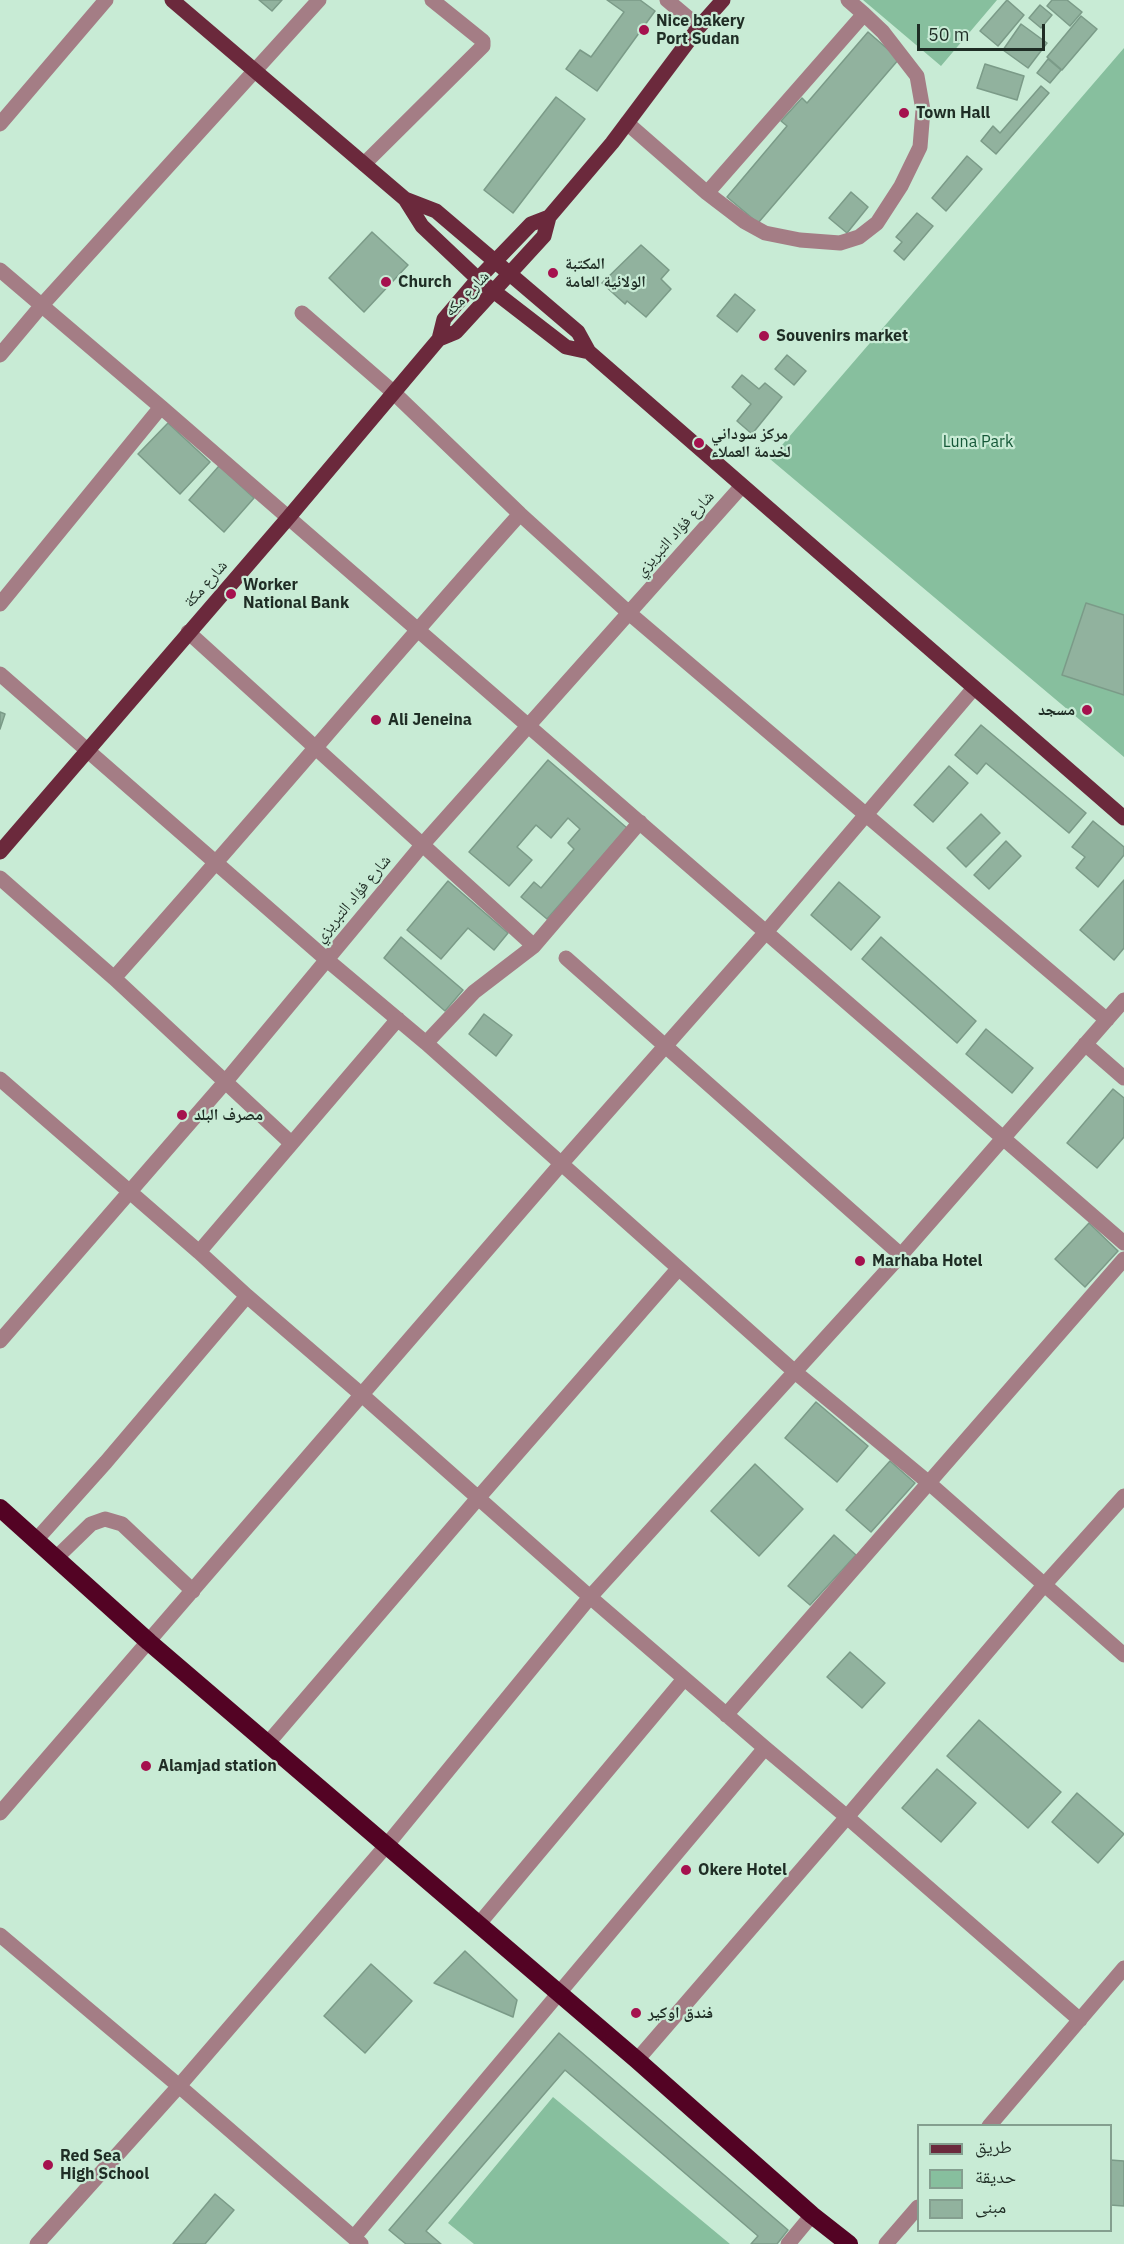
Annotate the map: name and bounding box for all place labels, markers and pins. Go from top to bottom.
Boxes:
place label: Nice bakery Port Sudan [656,11,745,49]
marker: Nice bakery Port Sudan [637,23,651,37]
place label: Town Hall [916,103,990,123]
marker: Town Hall [897,106,911,120]
place label: المكتبة الولائية العامة [565,254,646,292]
marker: المكتبة الولائية العامة [546,266,560,280]
place label: Church [398,272,452,292]
marker: Church [379,275,393,289]
place label: Souvenirs market [776,326,908,346]
marker: Souvenirs market [757,329,771,343]
place label: مركز سوداني لخدمة العملاء [711,424,791,462]
marker: مركز سوداني لخدمة العملاء [692,436,706,450]
place label: Worker National Bank [243,575,349,613]
marker: Worker National Bank [224,587,238,601]
place label: مسجد [1038,700,1075,720]
marker: مسجد [1080,703,1094,717]
place label: Ali Jeneina [388,710,472,730]
marker: Ali Jeneina [369,713,383,727]
place label: مصرف البلد [194,1105,263,1125]
marker: مصرف البلد [175,1108,189,1122]
place label: Marhaba Hotel [872,1251,982,1271]
marker: Marhaba Hotel [853,1254,867,1268]
place label: Alamjad station [158,1756,277,1776]
marker: Alamjad station [139,1759,153,1773]
place label: Okere Hotel [698,1860,787,1880]
marker: Okere Hotel [679,1863,693,1877]
place label: فندق اوكير [648,2003,713,2023]
marker: فندق اوكير [629,2006,643,2020]
place label: Red Sea High School [60,2146,149,2184]
marker: Red Sea High School [41,2158,55,2172]

